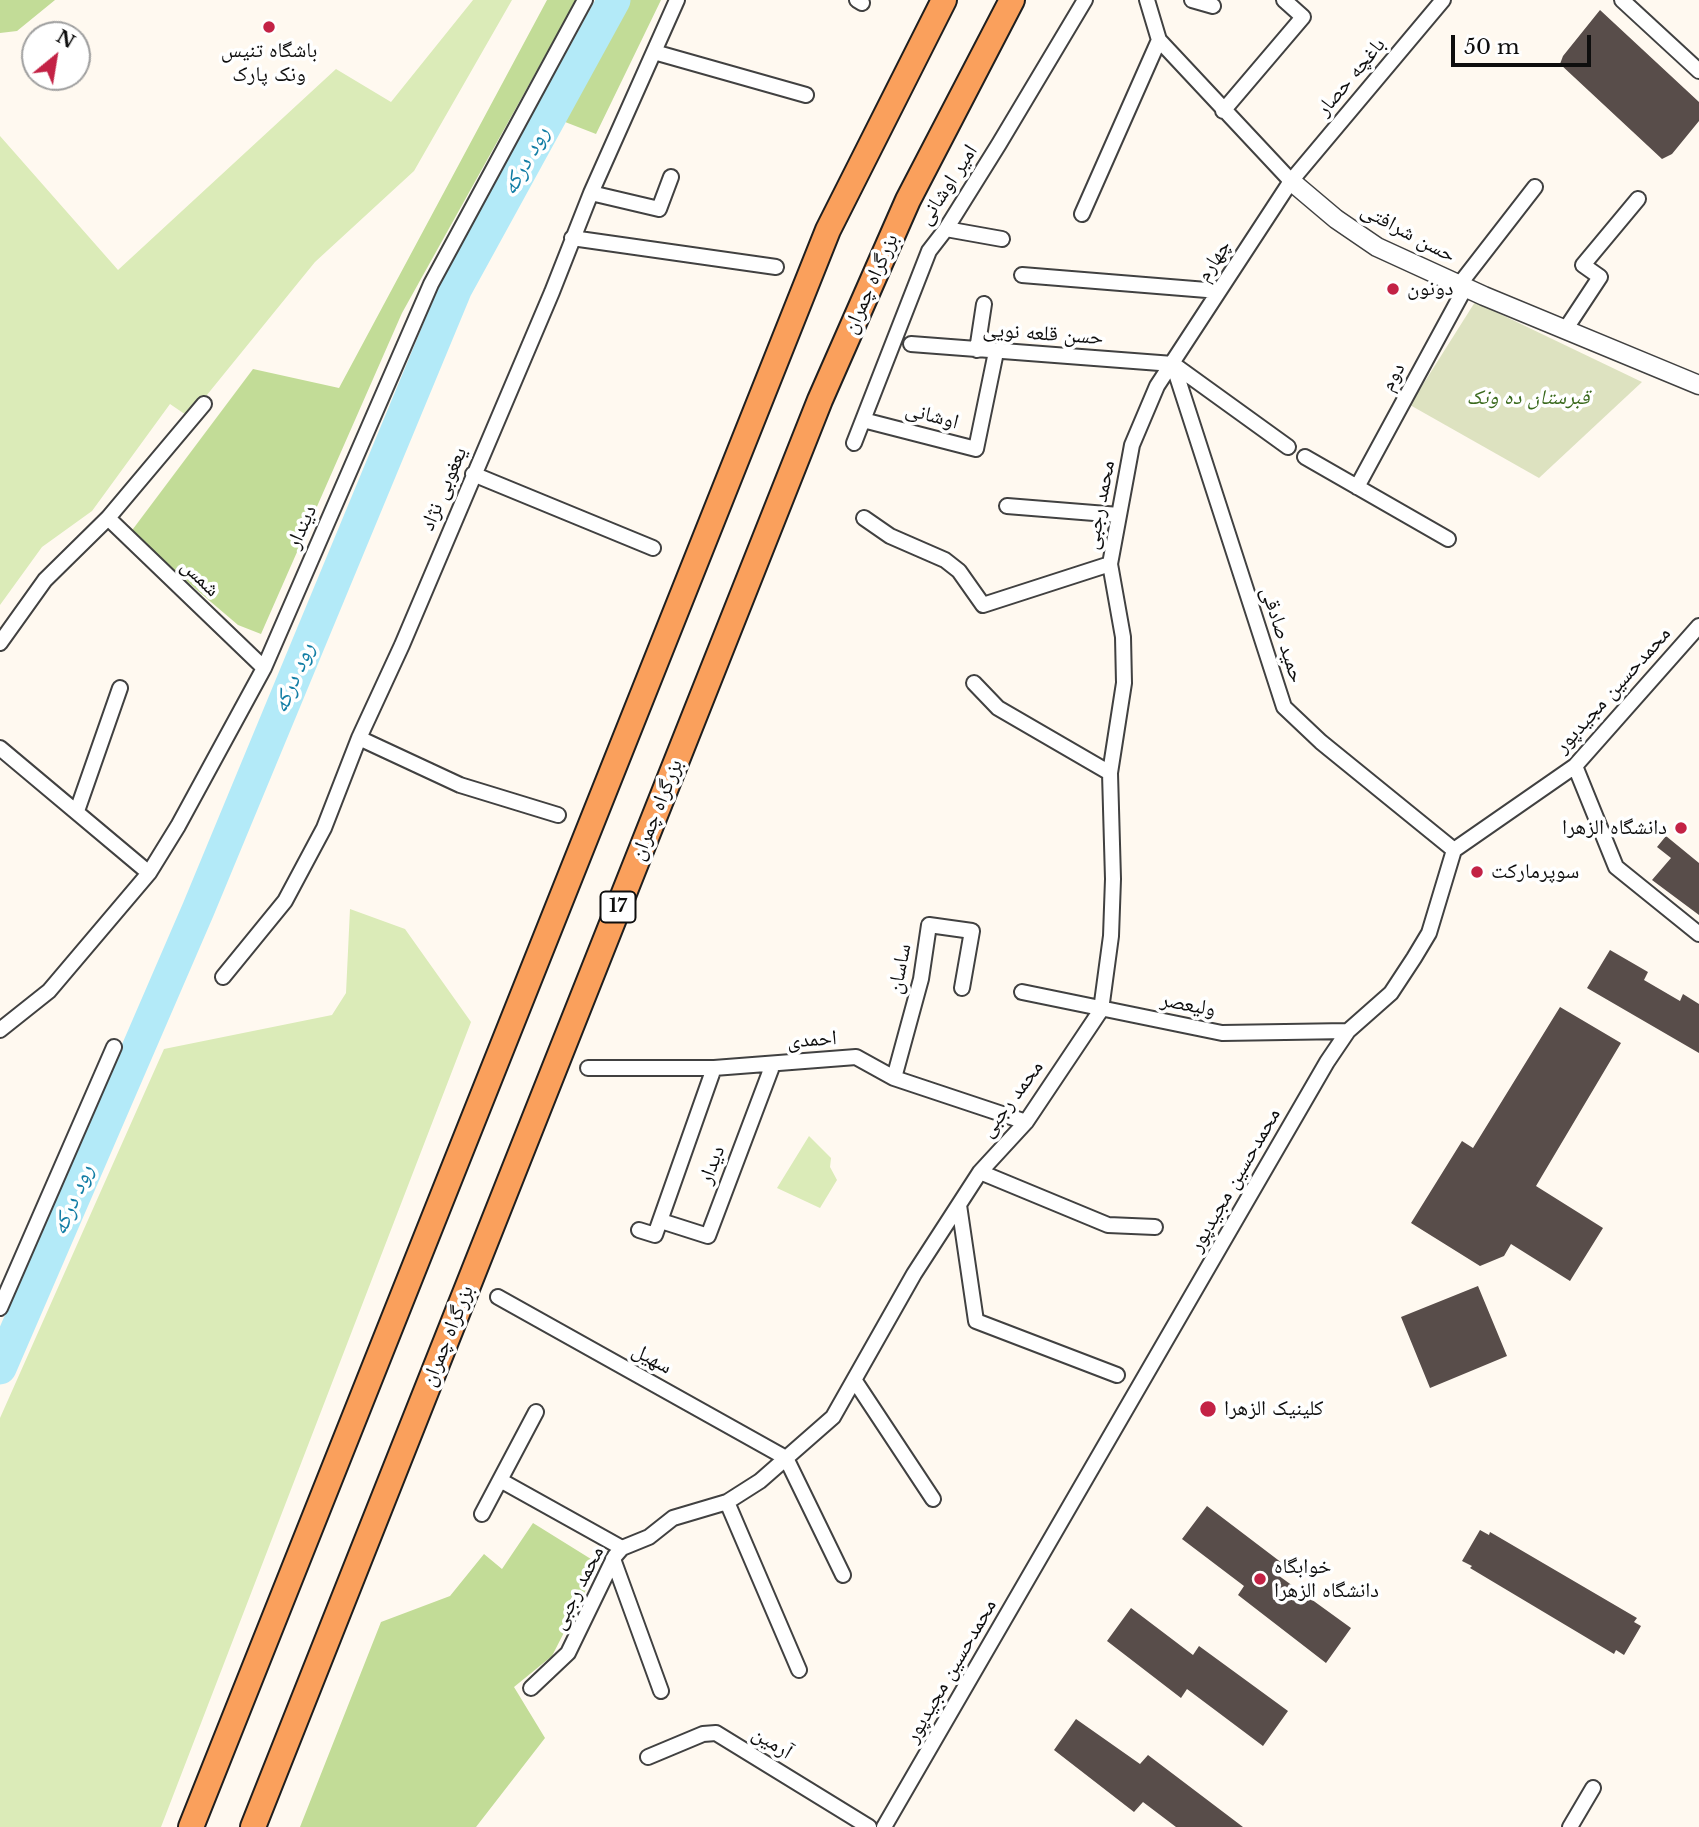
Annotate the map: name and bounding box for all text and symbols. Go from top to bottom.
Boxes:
marker: باشگاه تنیس ونک پارک [261,19,277,35]
north arrow [21,21,91,91]
scale bar [1454,21,1594,65]
text: N [52,25,79,54]
street label: باغچه حصار [1311,33,1391,121]
text: 50 m [1464,34,1519,60]
place label: باشگاه تنیس ونک پارک [221,38,317,88]
water label: رود درکه [496,122,556,200]
street label: امیر اوشانی [913,140,983,230]
street label: حسن شرافتی [1356,198,1460,268]
street label: بزرگراه چمران [838,230,904,338]
street label: چهارم [1191,235,1237,287]
place label: دونون [1407,276,1453,302]
marker: دونون [1385,281,1401,297]
street label: حسن قلعه نویی [982,317,1104,351]
street label: دوم [1375,358,1411,396]
park label: قبرستان ده ونک [1466,385,1590,411]
street label: اوشانی [903,397,961,435]
street label: یعغوبی نژاد [415,443,473,535]
street label: محمد رجبی [1079,458,1121,552]
street label: دیندار [281,501,323,553]
street label: شمس [175,554,225,602]
street label: حمید صادقی [1255,584,1309,686]
street label: محمدحسین مجیدپور [1550,622,1676,758]
water label: رود درکه [267,639,321,717]
street label: بزرگراه چمران [625,756,689,864]
place label: دانشگاه الزهرا [1562,815,1667,841]
marker: دانشگاه الزهرا [1673,820,1689,836]
place label: سوپرمارکت [1491,859,1579,885]
marker: سوپرمارکت [1469,864,1485,880]
road number: 17 [600,892,636,923]
street label: ساسان [883,942,917,996]
street label: ولیعصر [1158,987,1218,1023]
street label: احمدی [786,1026,838,1054]
street label: محمد رجبی [975,1055,1049,1143]
street label: محمدحسین مجیدپور [1184,1104,1286,1256]
street label: دیدار [693,1142,731,1188]
water label: رود درکه [46,1161,100,1239]
street label: بزرگراه چمران [416,1282,480,1390]
street label: سهیل [628,1338,676,1380]
place label: کلینیک الزهرا [1224,1396,1324,1422]
marker: کلینیک الزهرا [1198,1399,1218,1419]
street label: محمد رجبی [546,1542,610,1634]
place label: خوابگاه دانشگاه الزهرا [1274,1554,1379,1604]
marker: خوابگاه دانشگاه الزهرا [1252,1571,1268,1587]
street label: محمدحسین مجیدپور [900,1595,1002,1747]
street label: آرمین [747,1721,797,1765]

